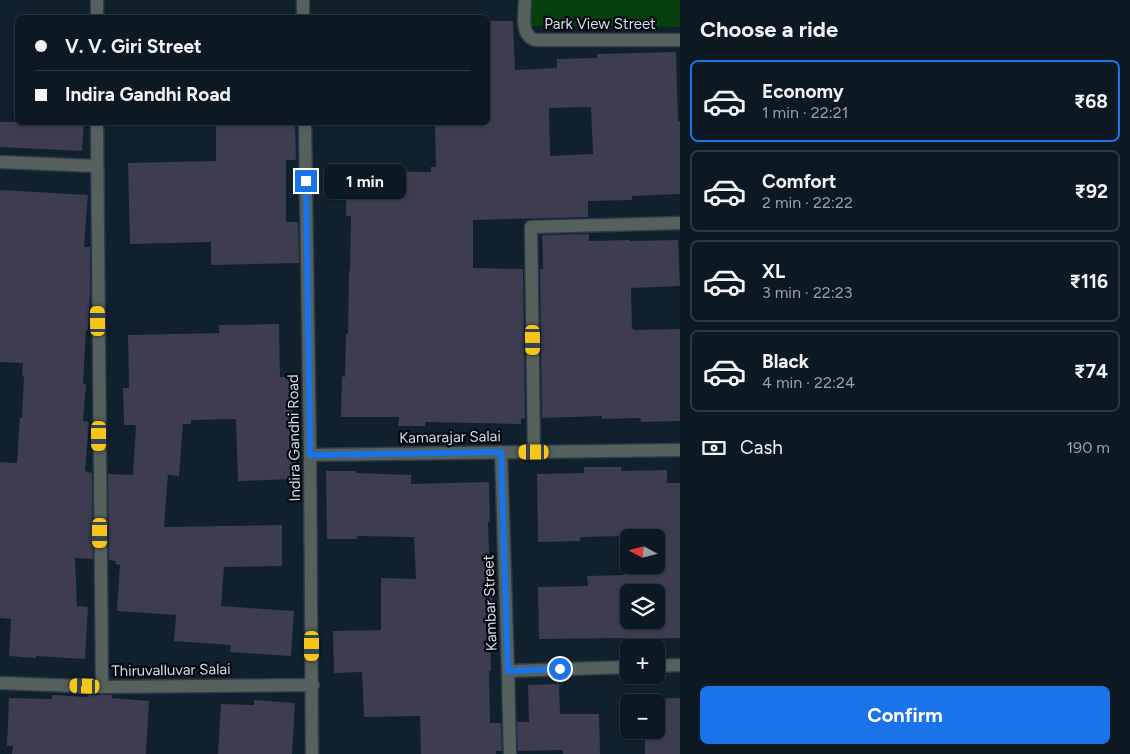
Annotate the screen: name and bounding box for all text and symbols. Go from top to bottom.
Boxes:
street label: Park View Street [544,15,656,33]
text: Choose a ride [700,16,838,43]
text: V. V. Giri Street [65,35,202,58]
icon: car [702,79,747,124]
text: Economy [762,80,844,103]
text: Indira Gandhi Road [65,83,231,106]
text: ₹68 [1074,90,1108,113]
text: 1 min · 22:21 [762,103,848,122]
callout: 1 min [324,164,406,198]
icon: car [702,169,747,214]
route end [295,170,317,192]
text: Comfort [762,170,837,193]
text: 1 min [346,172,384,191]
text: ₹92 [1075,180,1108,203]
text: 2 min · 22:22 [762,193,853,212]
icon: car [702,259,747,304]
text: XL [762,260,785,283]
text: ₹116 [1070,270,1108,293]
text: 3 min · 22:23 [762,283,852,302]
car [90,306,105,336]
car [525,325,540,355]
icon: car [702,349,747,394]
text: Black [762,350,809,373]
text: ₹74 [1074,360,1108,383]
text: 4 min · 22:24 [762,373,855,392]
street label: Indira Gandhi Road [284,374,304,502]
car [91,421,106,451]
street label: Kamarajar Salai [399,427,501,447]
icon: cash [700,434,728,462]
text: Cash [740,436,783,459]
text: 190 m [1067,438,1110,457]
car [519,445,549,460]
car [92,518,107,548]
north arrow [620,529,665,574]
map controls [620,529,665,739]
street label: Kambar Street [479,554,501,652]
button: layers [620,584,665,629]
car [304,631,319,661]
button: + [620,639,665,684]
route start [549,658,571,680]
street label: Thiruvalluvar Salai [111,660,231,680]
car [69,678,100,694]
button: Confirm [700,686,1110,744]
button: − [620,694,665,739]

